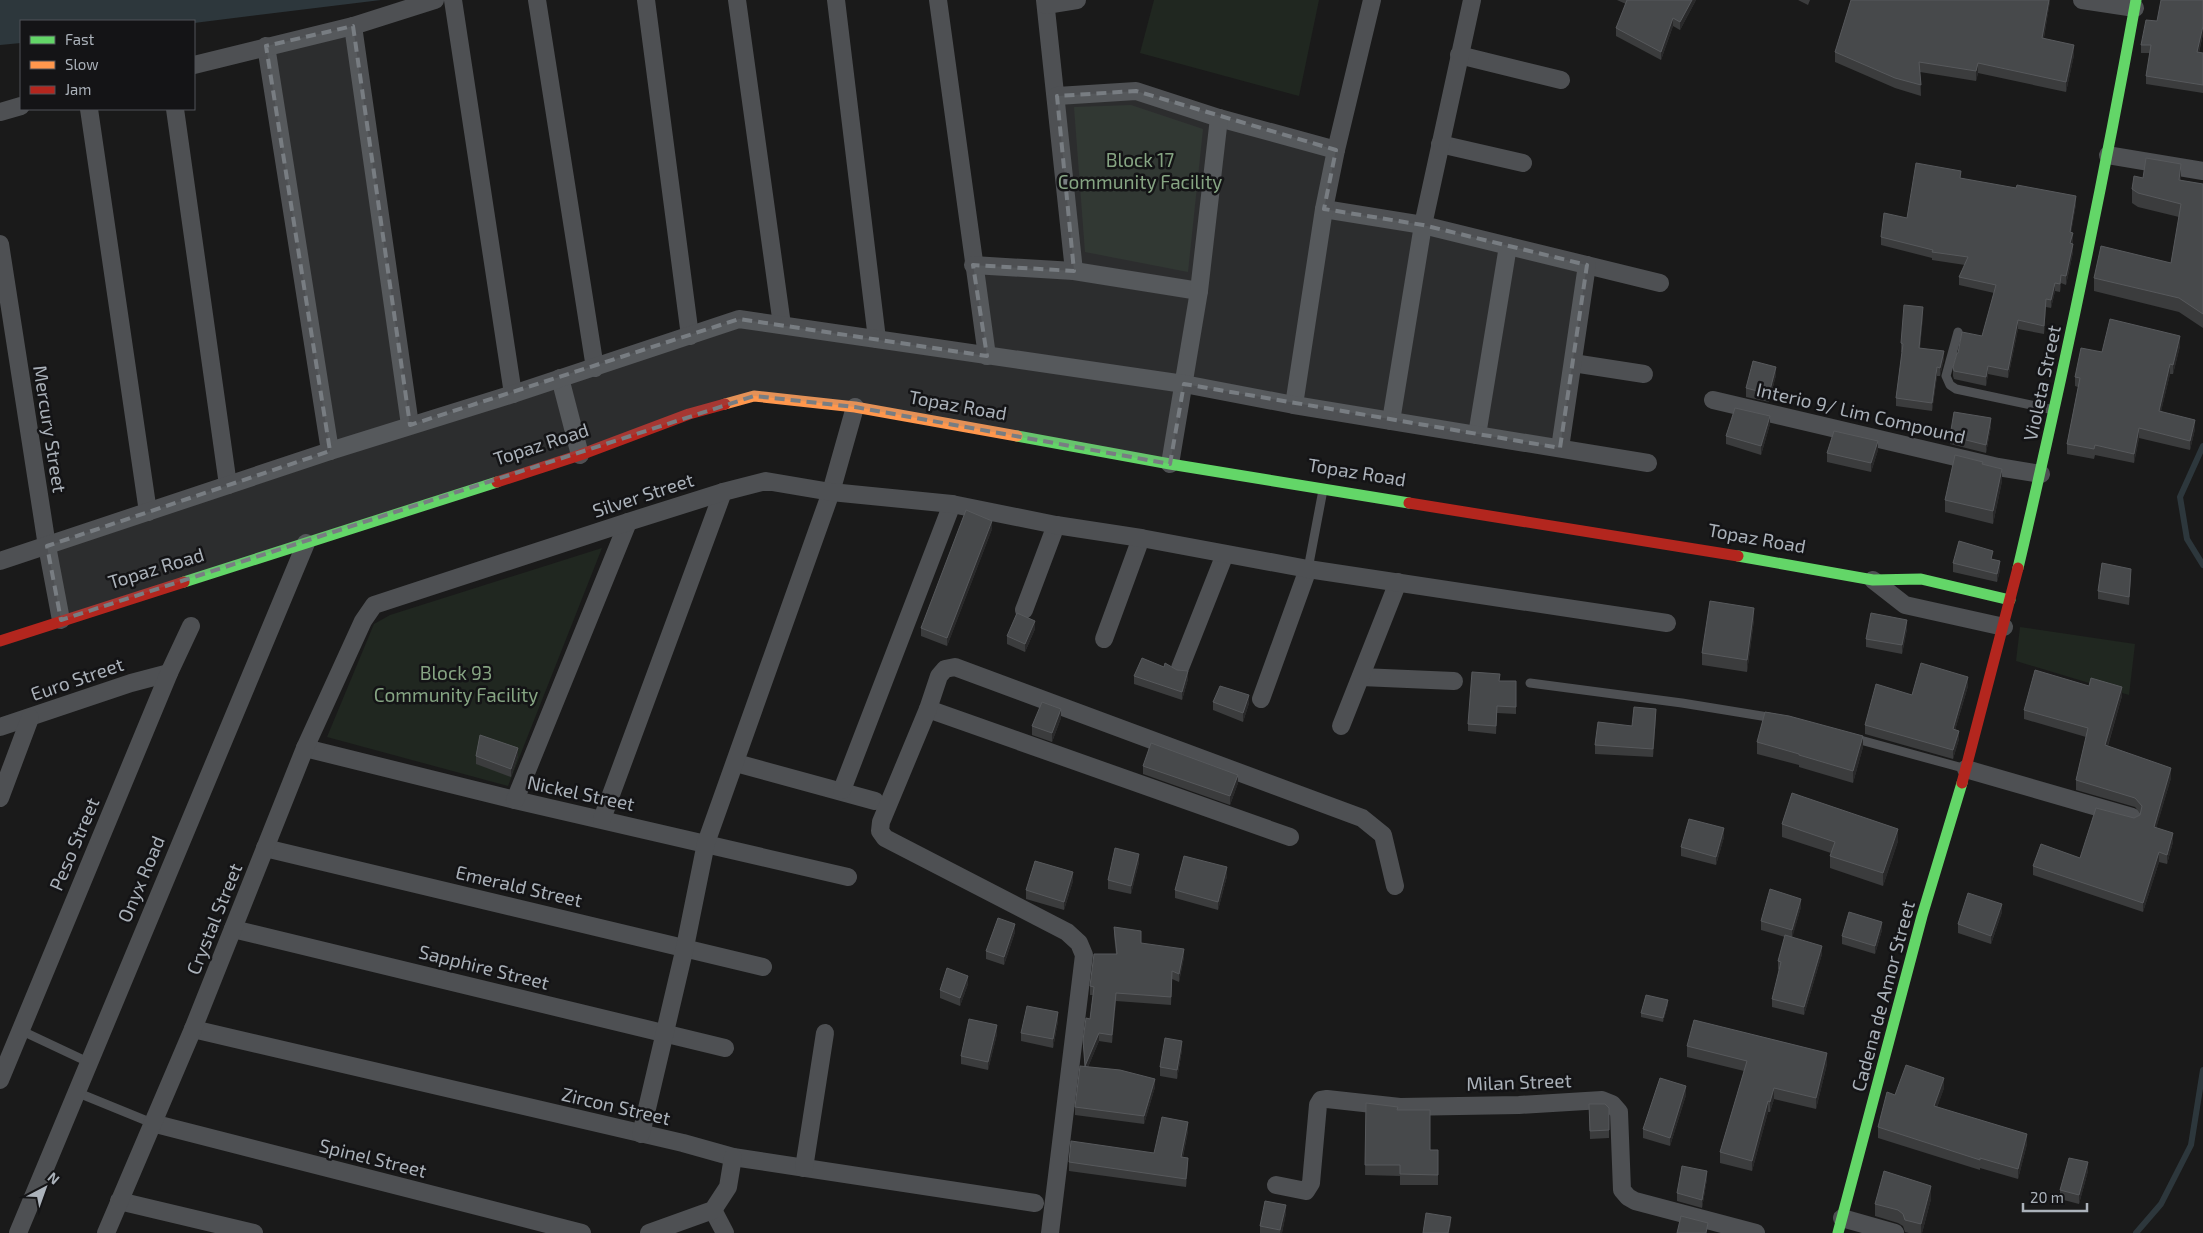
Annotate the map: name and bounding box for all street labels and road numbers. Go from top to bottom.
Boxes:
street label: Violeta Street [2018,323,2065,443]
street label: Mercury Street [29,364,72,494]
street label: Interio 9/ Lim Compound [1754,377,1968,448]
street label: Topaz Road [907,385,1009,424]
street label: Topaz Road [490,417,591,470]
street label: Topaz Road [1306,452,1408,491]
street label: Silver Street [589,467,696,522]
street label: Topaz Road [1706,518,1808,557]
street label: Topaz Road [105,542,206,593]
street label: Euro Street [27,652,126,705]
street label: Nickel Street [525,770,637,815]
street label: Peso Street [44,794,103,894]
street label: Onyx Road [112,832,169,926]
street label: Crystal Street [181,860,246,978]
street label: Emerald Street [454,860,585,911]
street label: Cadena de Amor Street [1846,898,1919,1094]
street label: Sapphire Street [417,939,552,994]
street label: Milan Street [1466,1068,1572,1095]
street label: Zircon Street [560,1082,673,1129]
street label: Spinel Street [317,1133,429,1182]

